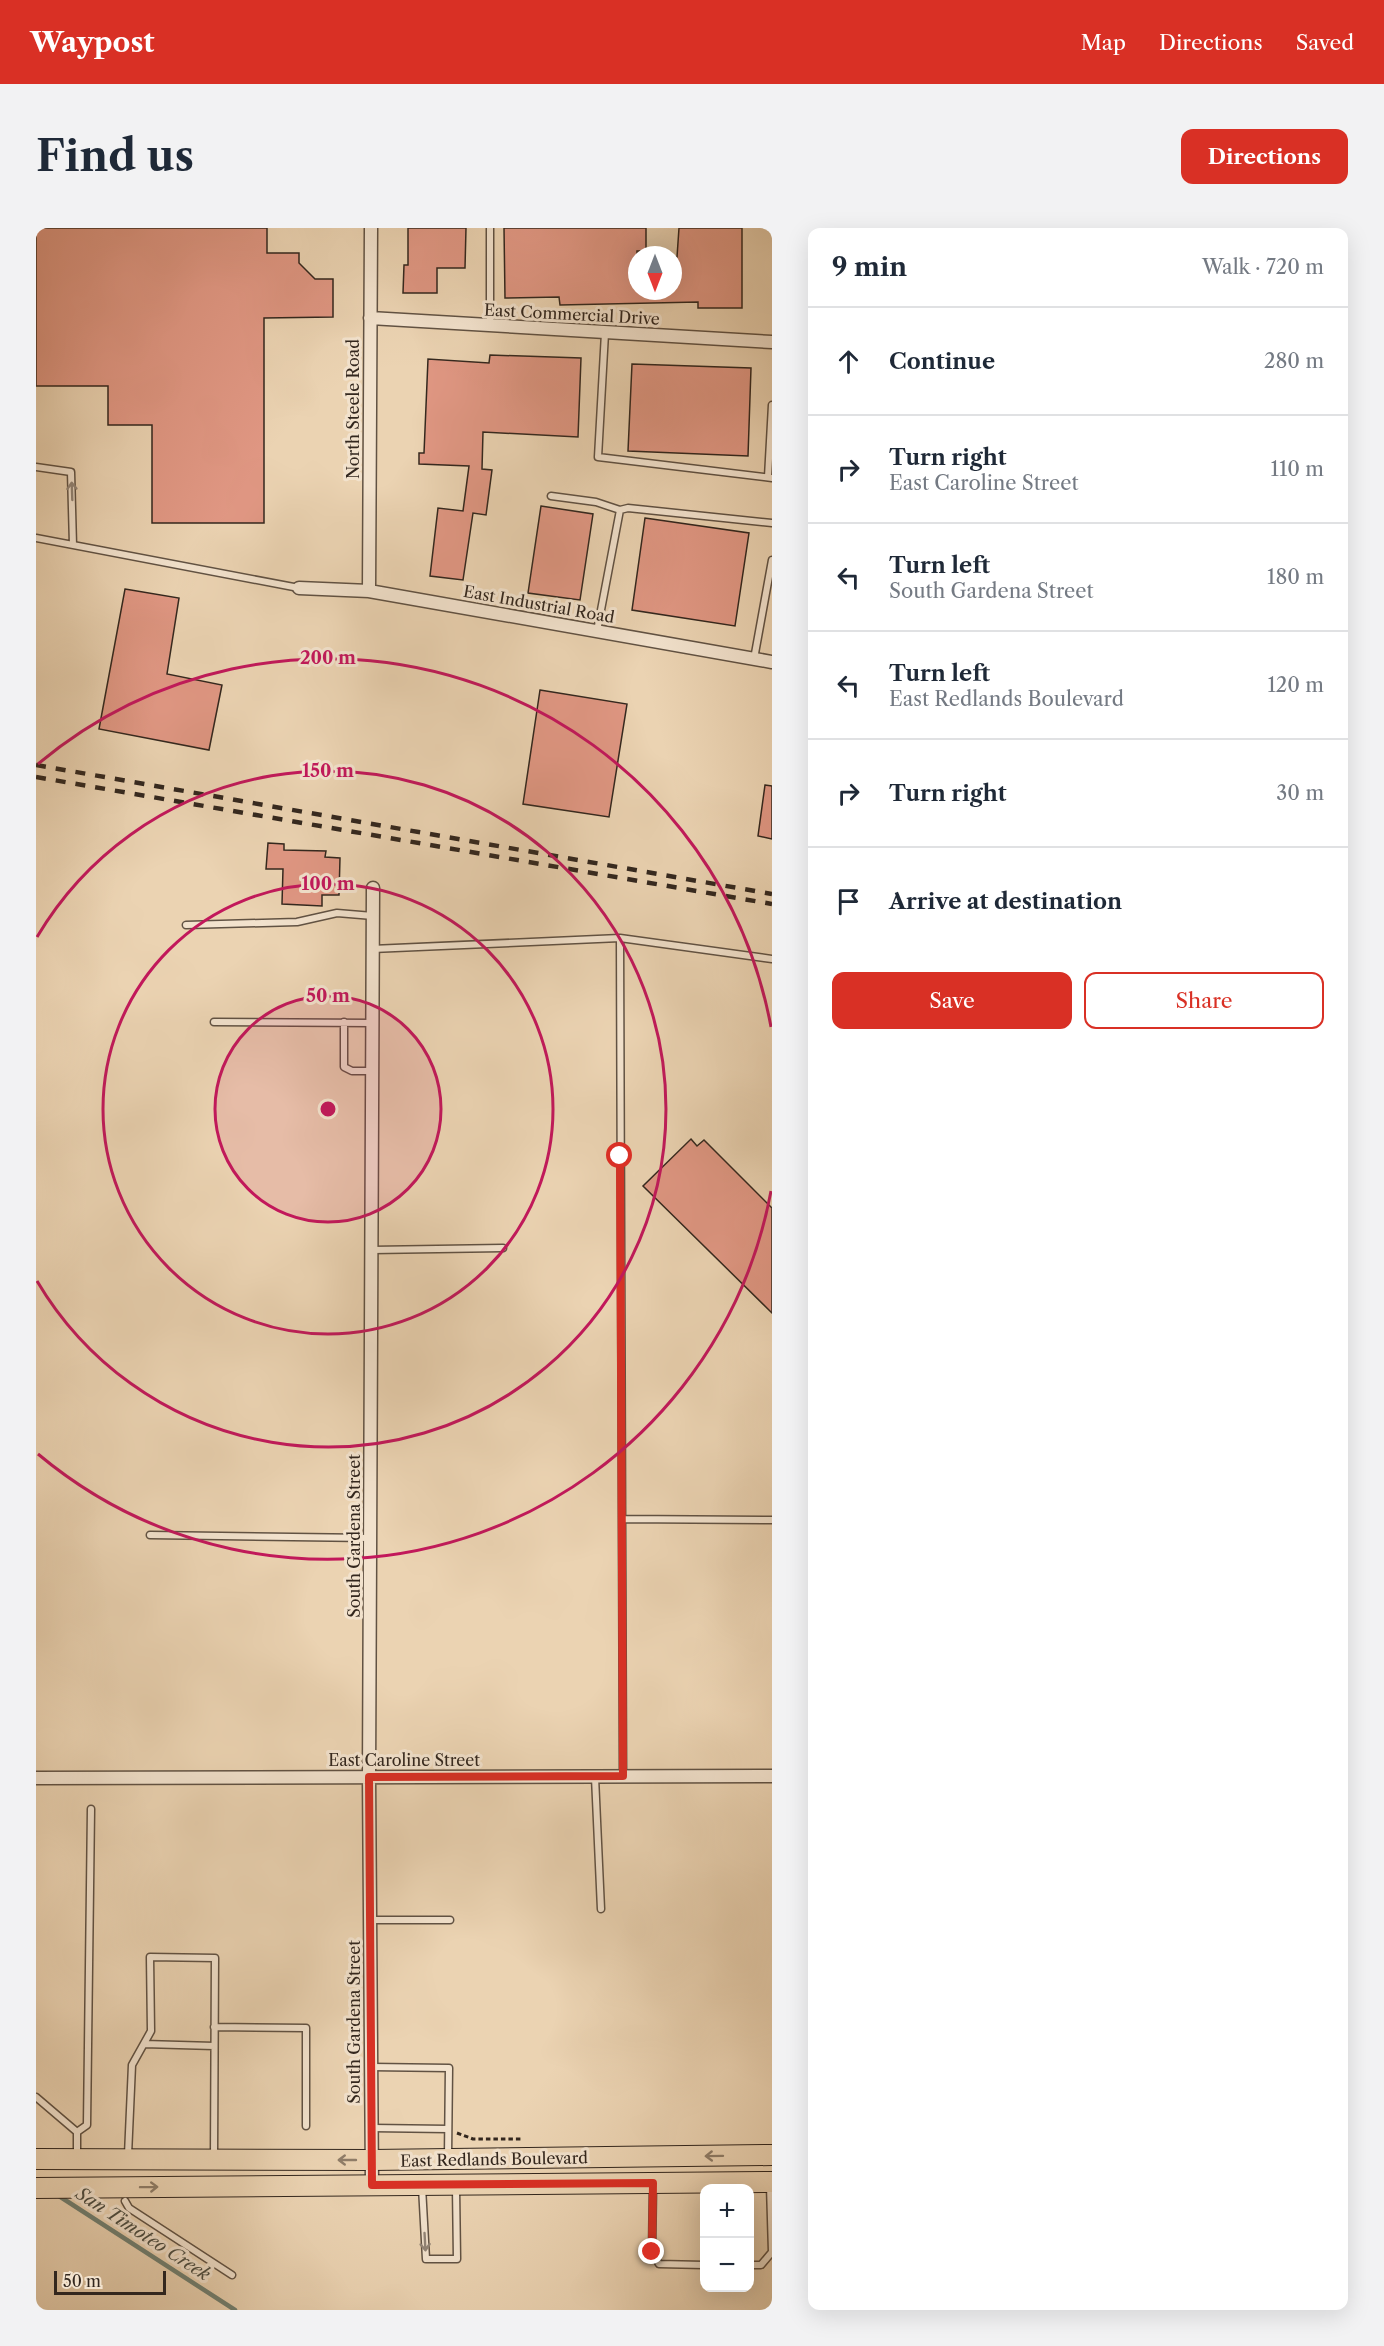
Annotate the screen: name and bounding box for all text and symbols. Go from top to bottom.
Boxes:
text: Waypost [30,25,154,59]
text: Map [1081,30,1126,55]
text: Directions [1159,30,1263,55]
text: Saved [1296,30,1354,55]
button: Directions [1181,129,1348,184]
text: Find us [36,130,194,182]
north arrow [628,246,682,300]
text: 9 min [832,251,907,283]
text: Walk · 720 m [1202,255,1324,279]
street label: East Commercial Drive [484,299,660,329]
street label: North Steele Road [343,339,363,479]
icon: ahead [832,345,865,378]
text: Continue [889,348,995,375]
text: 280 m [1264,349,1324,373]
text: Turn right [889,444,1007,471]
icon: right [832,453,865,486]
text: 110 m [1271,457,1324,481]
text: East Caroline Street [889,471,1079,495]
one-way arrow [66,481,77,501]
text: Turn left [889,552,990,579]
icon: left [832,561,865,594]
text: 180 m [1267,565,1324,589]
text: South Gardena Street [889,579,1094,603]
street label: East Industrial Road [462,581,616,627]
text: 200 m [300,647,356,669]
text: Turn left [889,660,990,687]
icon: left [832,669,865,702]
text: 120 m [1267,673,1324,697]
text: East Redlands Boulevard [889,687,1124,711]
text: 150 m [302,760,354,782]
icon: right [832,777,865,810]
text: Turn right [889,780,1007,807]
text: 30 m [1276,781,1324,805]
text: 100 m [301,873,355,895]
icon: arrive [832,885,865,918]
text: Arrive at destination [889,888,1122,915]
button: Save [832,972,1072,1029]
button: Share [1084,972,1324,1029]
text: 50 m [306,985,350,1007]
centre of rings [318,1099,338,1119]
route start [606,1142,632,1168]
street label: South Gardena Street [344,1454,364,1618]
street label: East Caroline Street [328,1750,480,1770]
street label: South Gardena Street [344,1940,364,2104]
street label: East Redlands Boulevard [400,2147,588,2171]
one-way arrow [704,2150,724,2162]
one-way arrow [337,2154,357,2166]
one-way arrow [139,2181,159,2192]
water label: San Timoteo Creek [71,2182,215,2286]
map controls [700,2184,754,2292]
button: + [700,2184,754,2238]
one-way arrow [420,2232,431,2252]
route end [638,2238,664,2264]
button: − [700,2238,754,2292]
scale bar [54,2268,166,2296]
text: 50 m [63,2271,101,2291]

